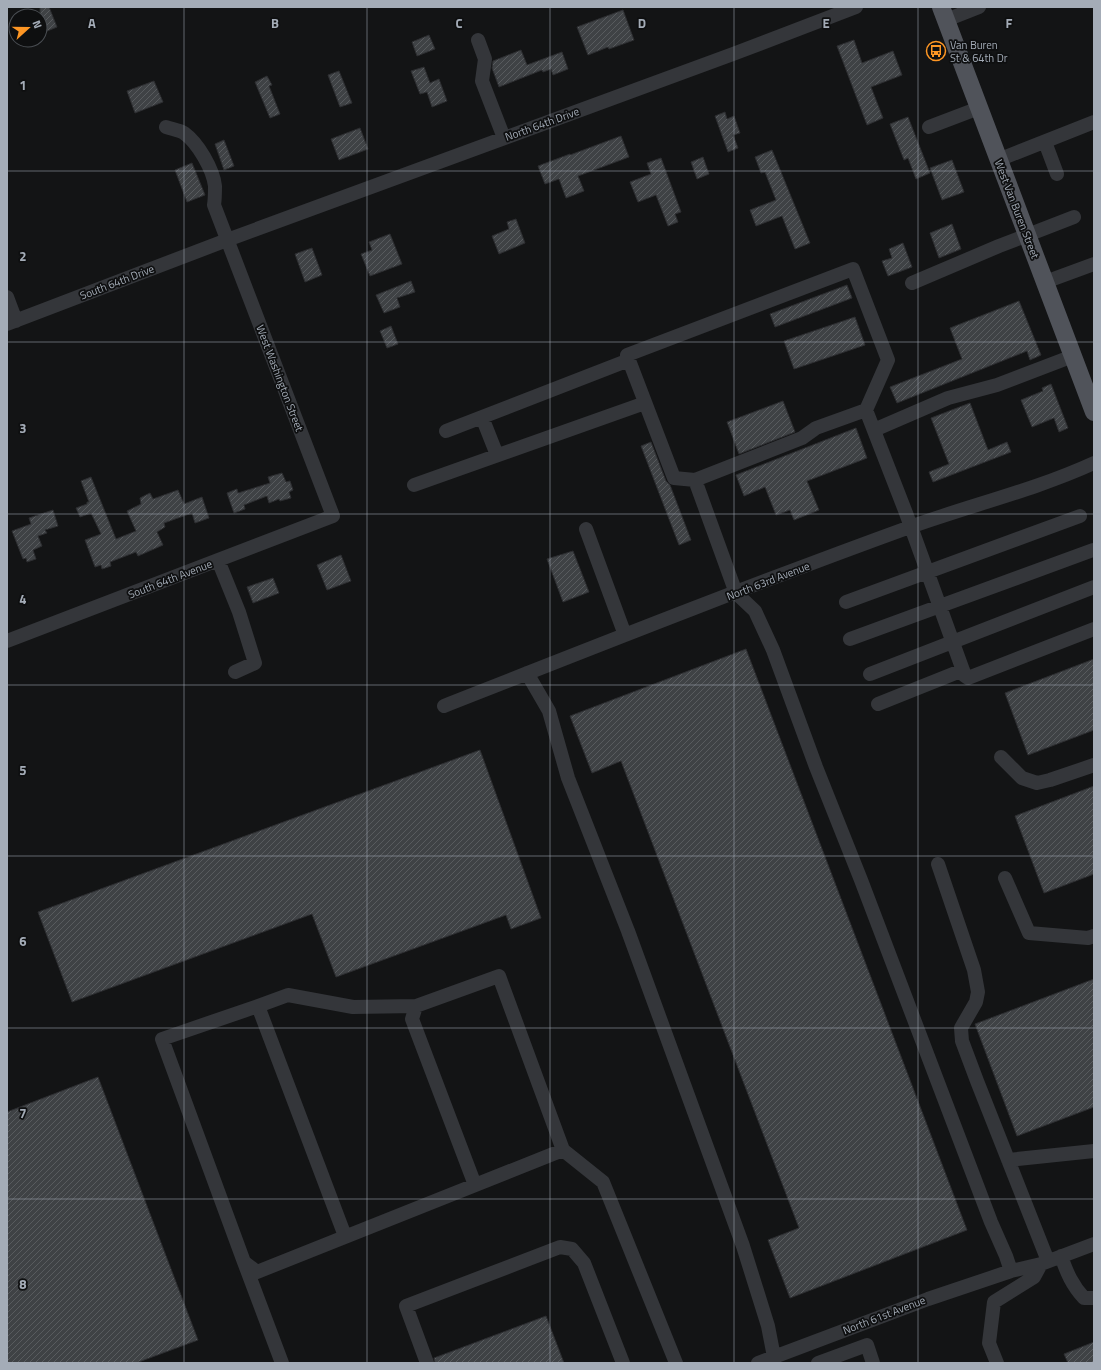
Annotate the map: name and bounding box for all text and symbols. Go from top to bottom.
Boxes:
north arrow [8,8,48,48]
text: A [88,13,96,33]
text: B [271,13,279,33]
text: C [455,13,463,33]
text: D [638,13,646,33]
text: E [822,13,830,33]
text: F [1006,13,1013,33]
text: N [29,18,46,31]
place label: Van Buren St & 64th Dr [950,37,1008,66]
bus stop icon: Van Buren St & 64th Dr [925,40,947,62]
text: 1 [19,75,27,95]
street label: North 64th Drive [503,103,582,145]
street label: West Van Buren Street [991,157,1043,261]
text: 2 [19,246,27,266]
street label: South 64th Drive [78,260,157,304]
street label: West Washington Street [252,322,308,434]
text: 3 [19,418,27,438]
street label: South 64th Avenue [126,555,215,602]
street label: North 63rd Avenue [724,558,812,604]
text: 4 [19,589,27,609]
text: 5 [19,760,27,780]
text: 6 [19,931,27,951]
text: 7 [19,1103,27,1123]
text: 8 [19,1274,27,1294]
street label: North 61st Avenue [840,1292,928,1338]

